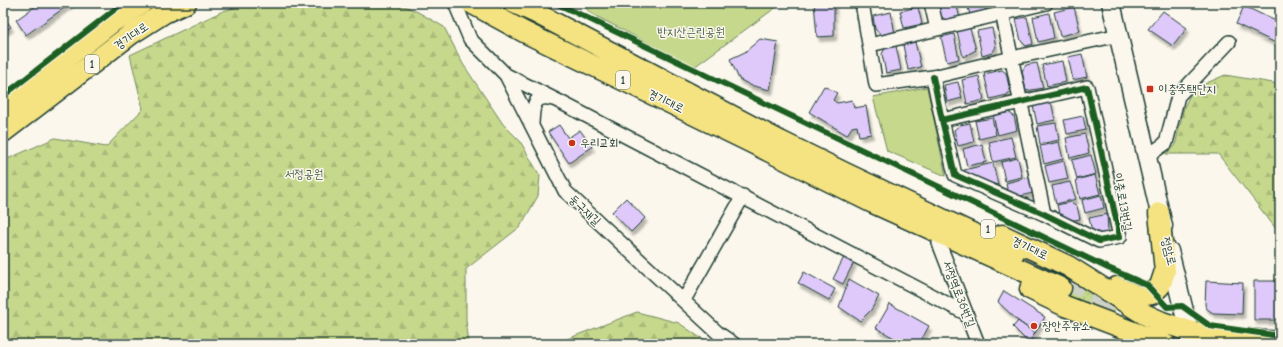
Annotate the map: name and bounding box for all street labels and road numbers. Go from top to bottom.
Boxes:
street label: 경기대로 [111,19,151,53]
road number: 1 [85,55,99,73]
road number: 1 [616,71,630,89]
street label: 경기대로 [646,86,686,116]
street label: 이충로13번길 [1111,172,1135,233]
street label: 둥구재길 [566,192,604,229]
road number: 1 [981,220,995,238]
street label: 경기대로 [1010,233,1050,263]
street label: 정암로 [1159,235,1179,267]
street label: 서정역로36번길 [940,259,978,330]

